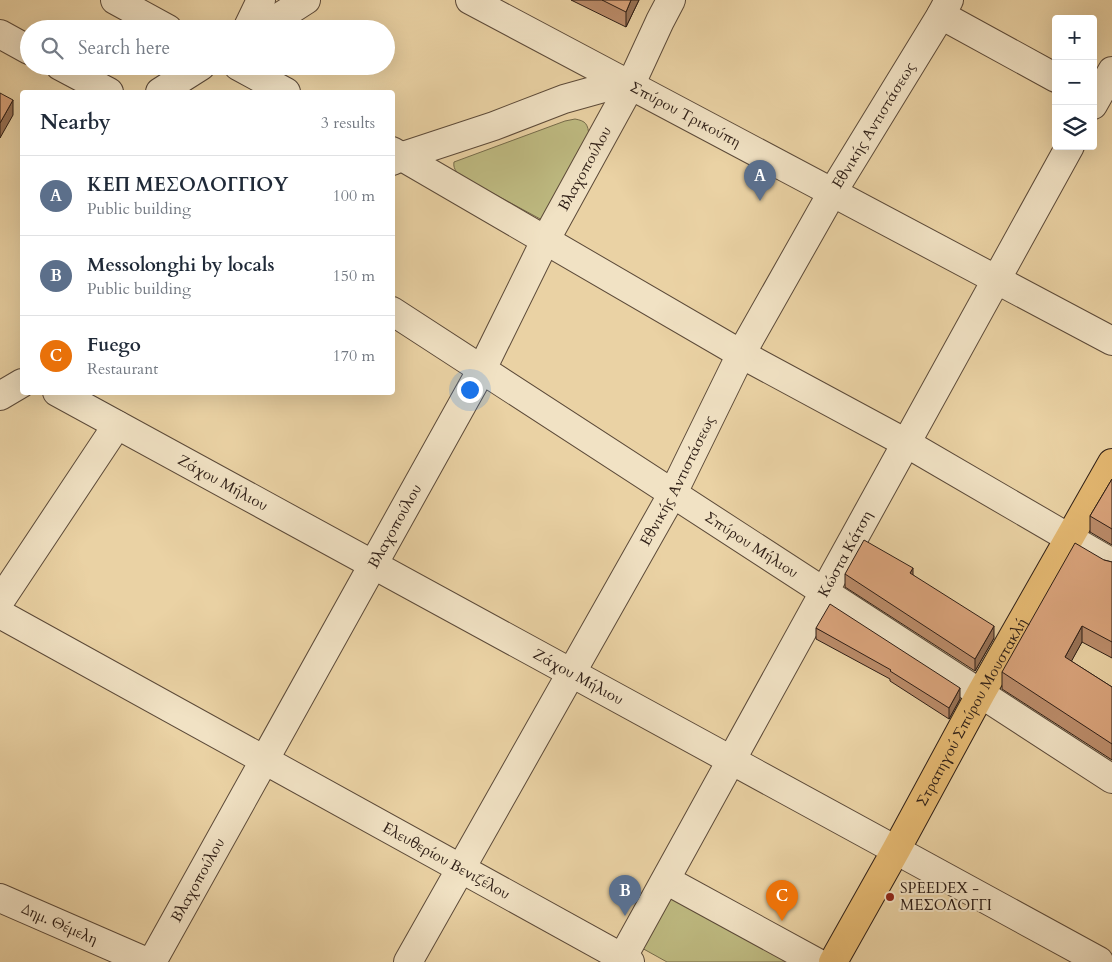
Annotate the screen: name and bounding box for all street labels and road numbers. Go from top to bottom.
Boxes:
street label: Εθνικής Αντιστάσεως [827,58,920,192]
street label: Σπύρου Τρικούπη [627,77,744,152]
street label: Βλαχοπούλου [553,123,616,214]
street label: Εθνικής Αντιστάσεως [635,411,720,549]
street label: Ζάχου Μήλιου [174,450,272,515]
street label: Βλαχοπούλου [363,480,426,572]
street label: Σπύρου Μήλιου [701,507,802,583]
street label: Κώστα Κάτση [813,507,877,601]
street label: Στρατηγού Σπύρου Μουστακλή [912,614,1032,810]
street label: Ζάχου Μήλιου [530,644,627,709]
street label: Ελευθερίου Βενιζέλου [379,817,514,904]
street label: Βλαχοπούλου [166,834,229,926]
street label: Δημ. Θέμελη [18,899,101,949]

